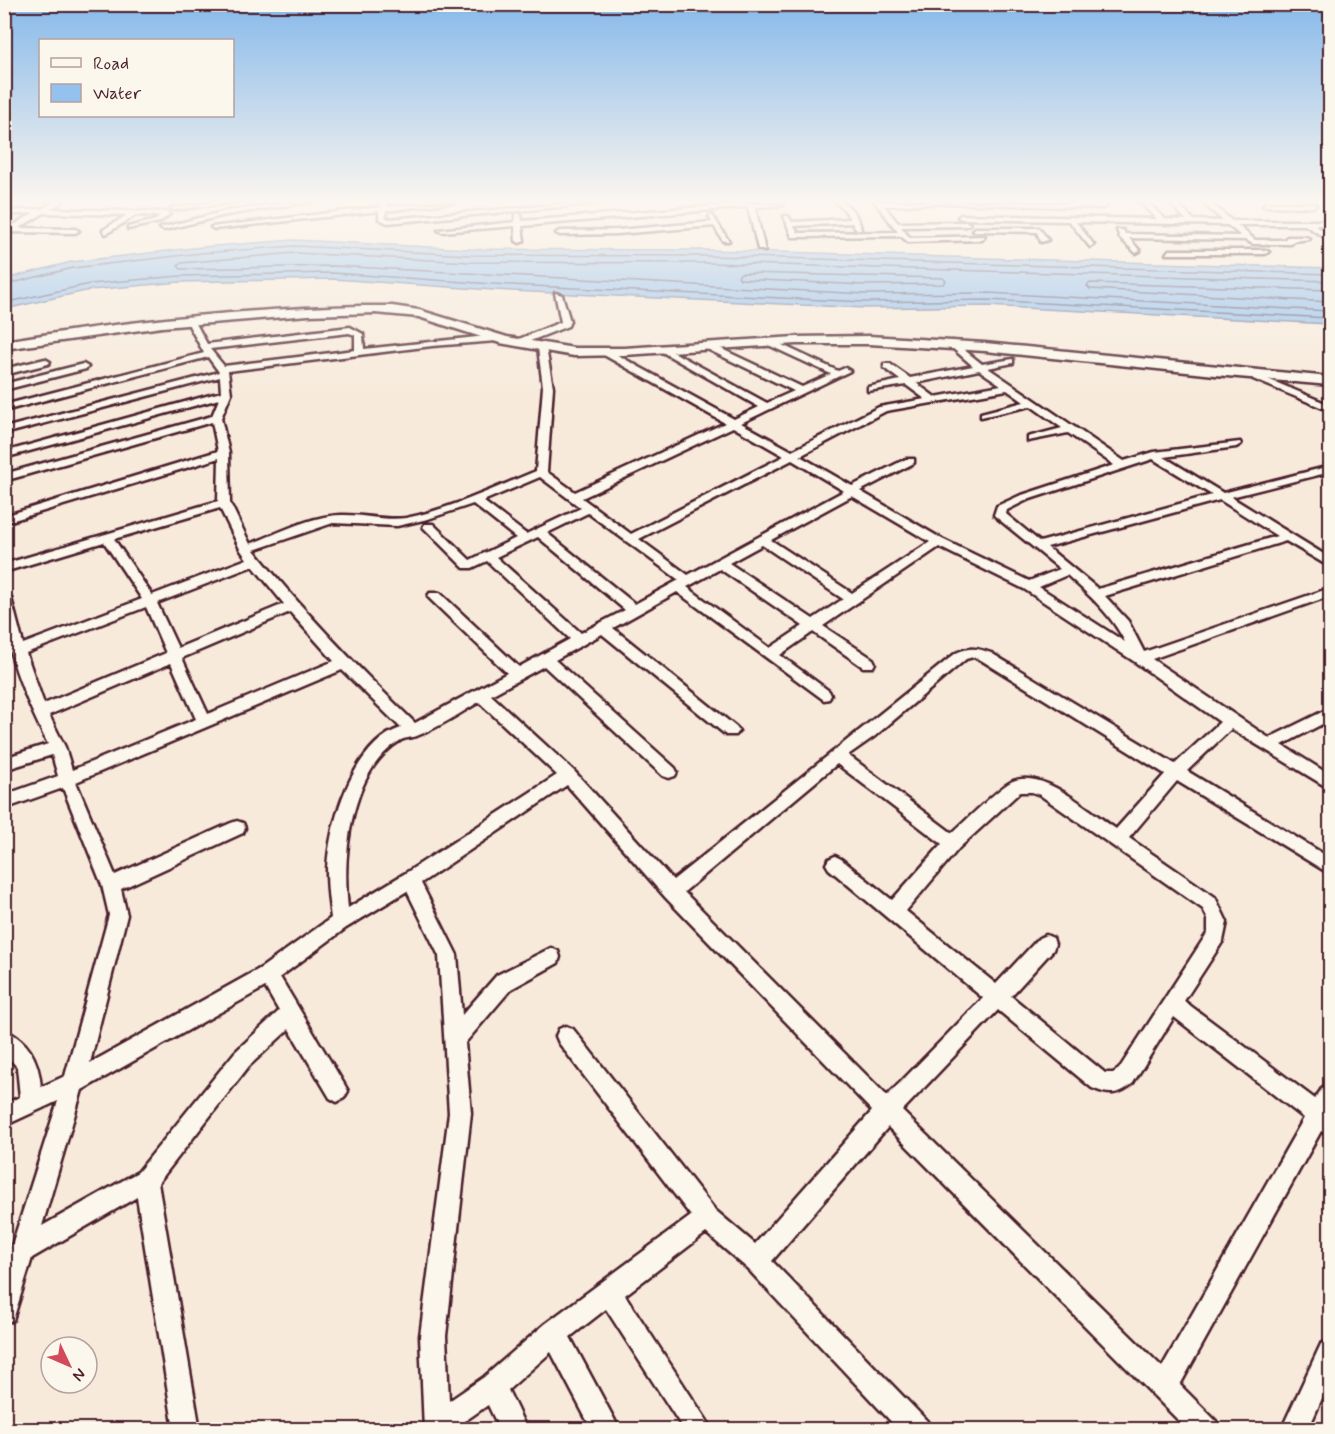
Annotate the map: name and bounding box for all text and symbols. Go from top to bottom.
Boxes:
legend [39,39,234,117]
text: Road [93,52,129,76]
text: Water [93,82,142,106]
north arrow [39,1335,99,1395]
text: N [67,1363,90,1386]

